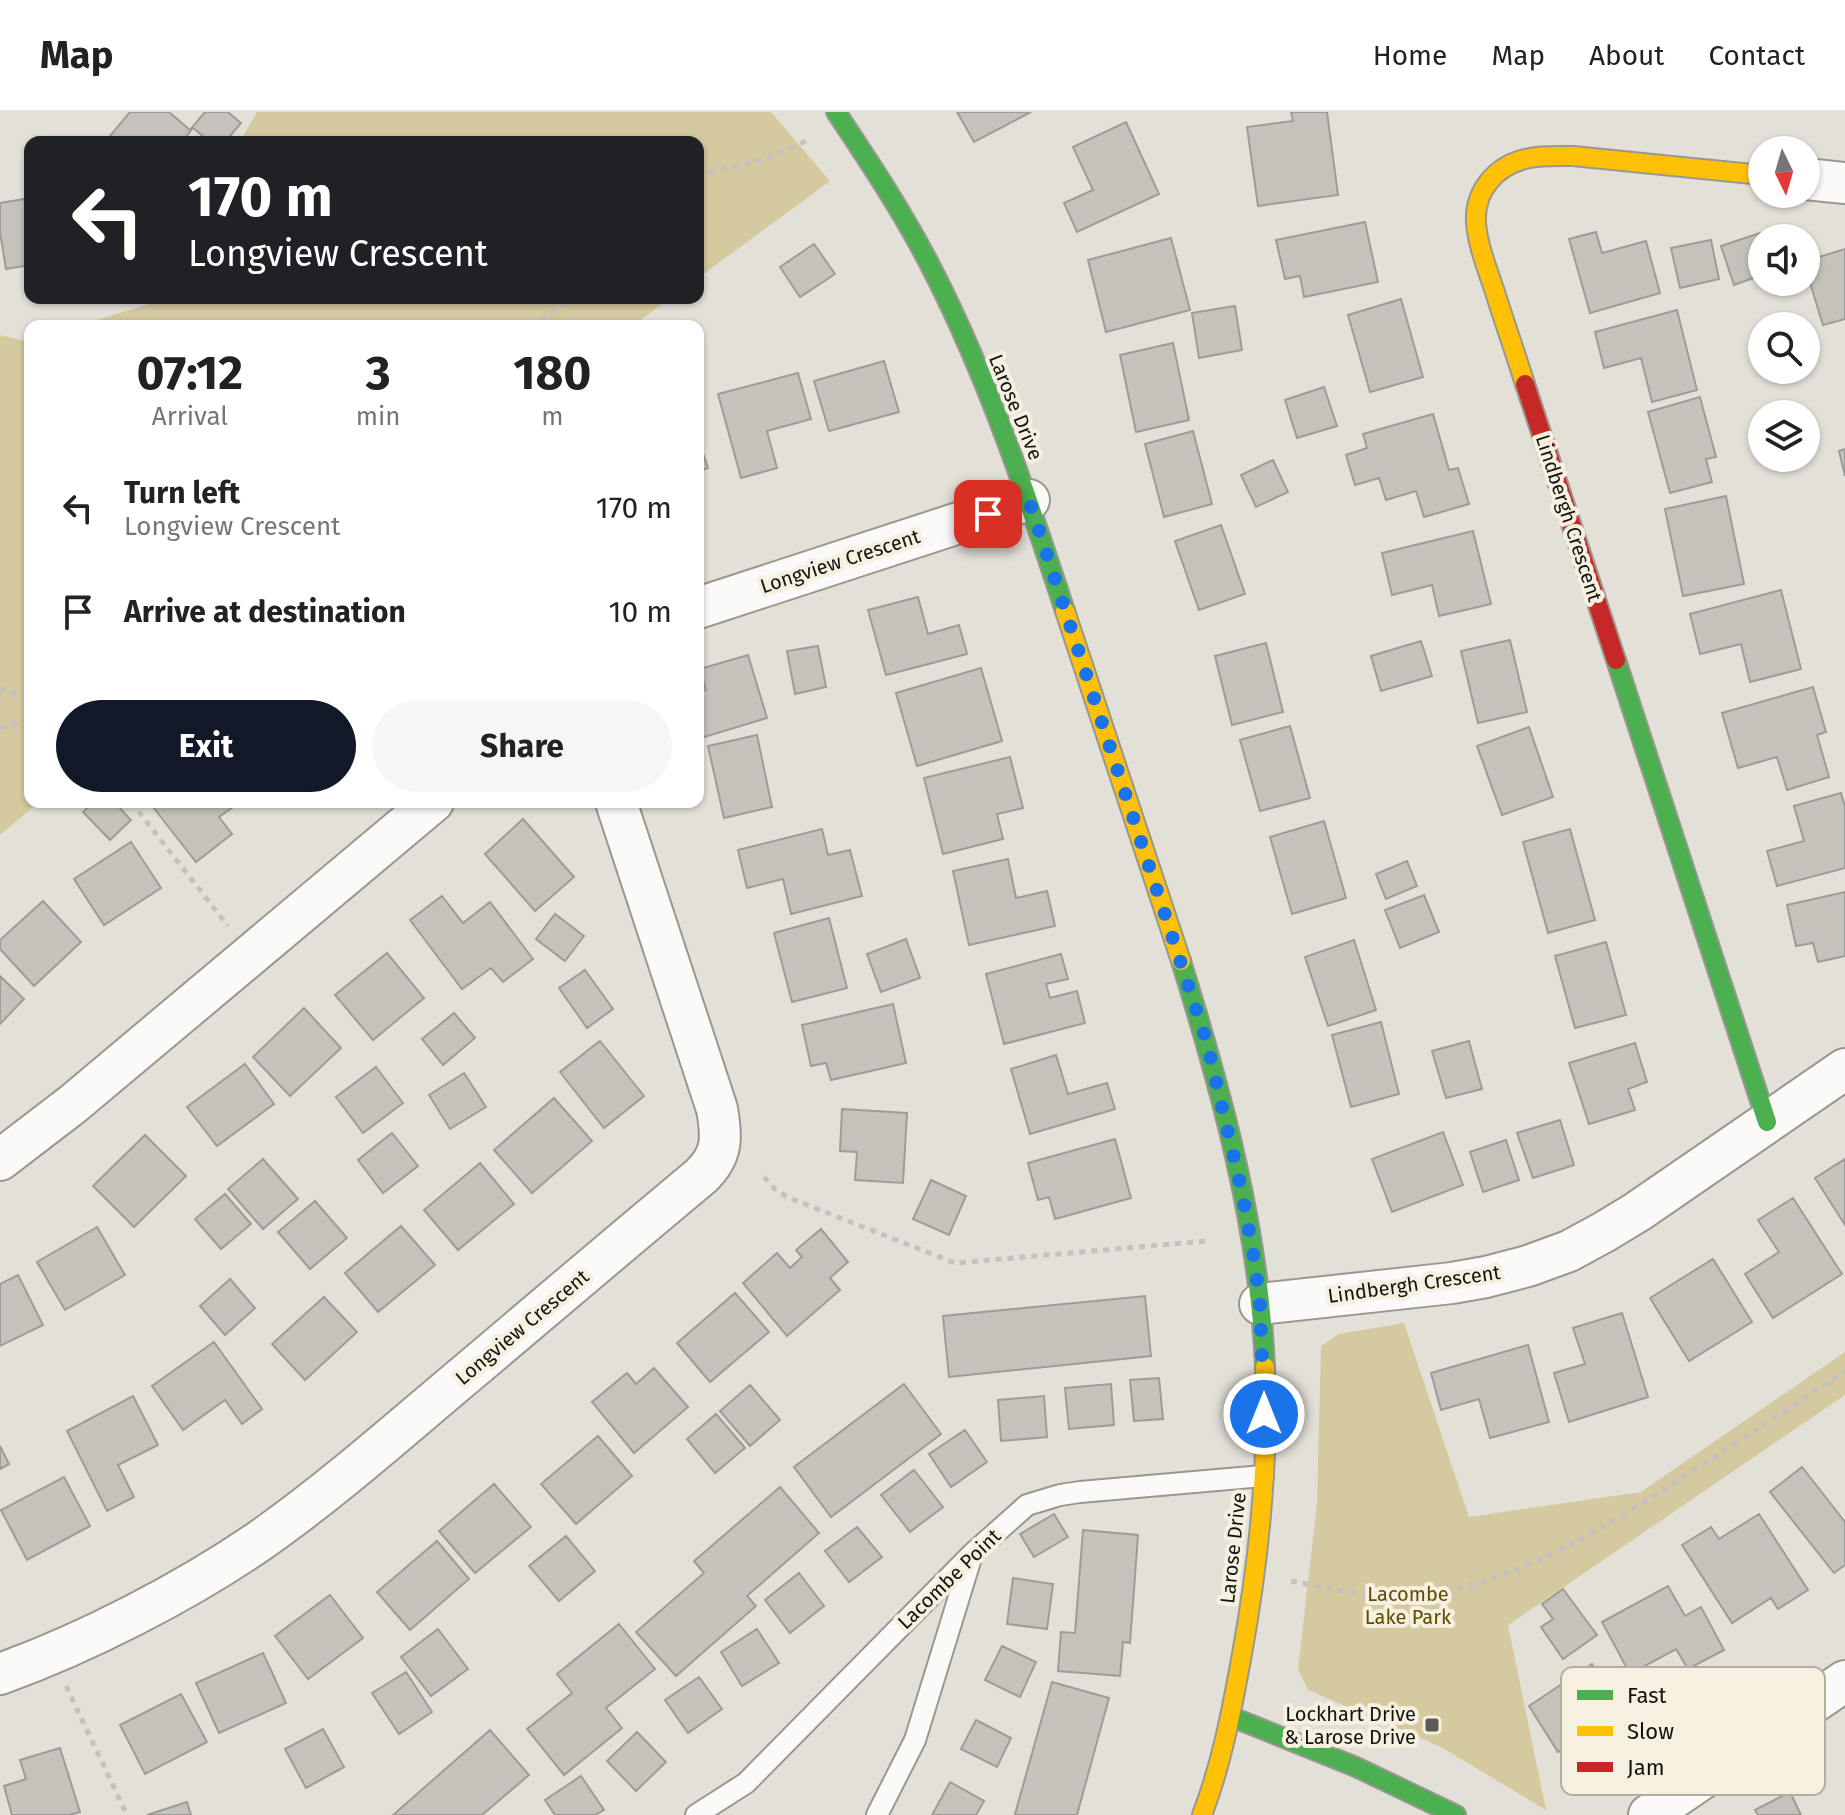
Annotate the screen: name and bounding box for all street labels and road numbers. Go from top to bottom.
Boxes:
street label: Larose Drive [984,351,1048,463]
street label: Lindbergh Crescent [1531,431,1608,605]
street label: Longview Crescent [757,524,924,598]
street label: Lindbergh Crescent [1326,1260,1503,1308]
street label: Longview Crescent [450,1264,594,1390]
street label: Larose Drive [1215,1491,1251,1605]
street label: Lacombe Point [892,1523,1006,1634]

